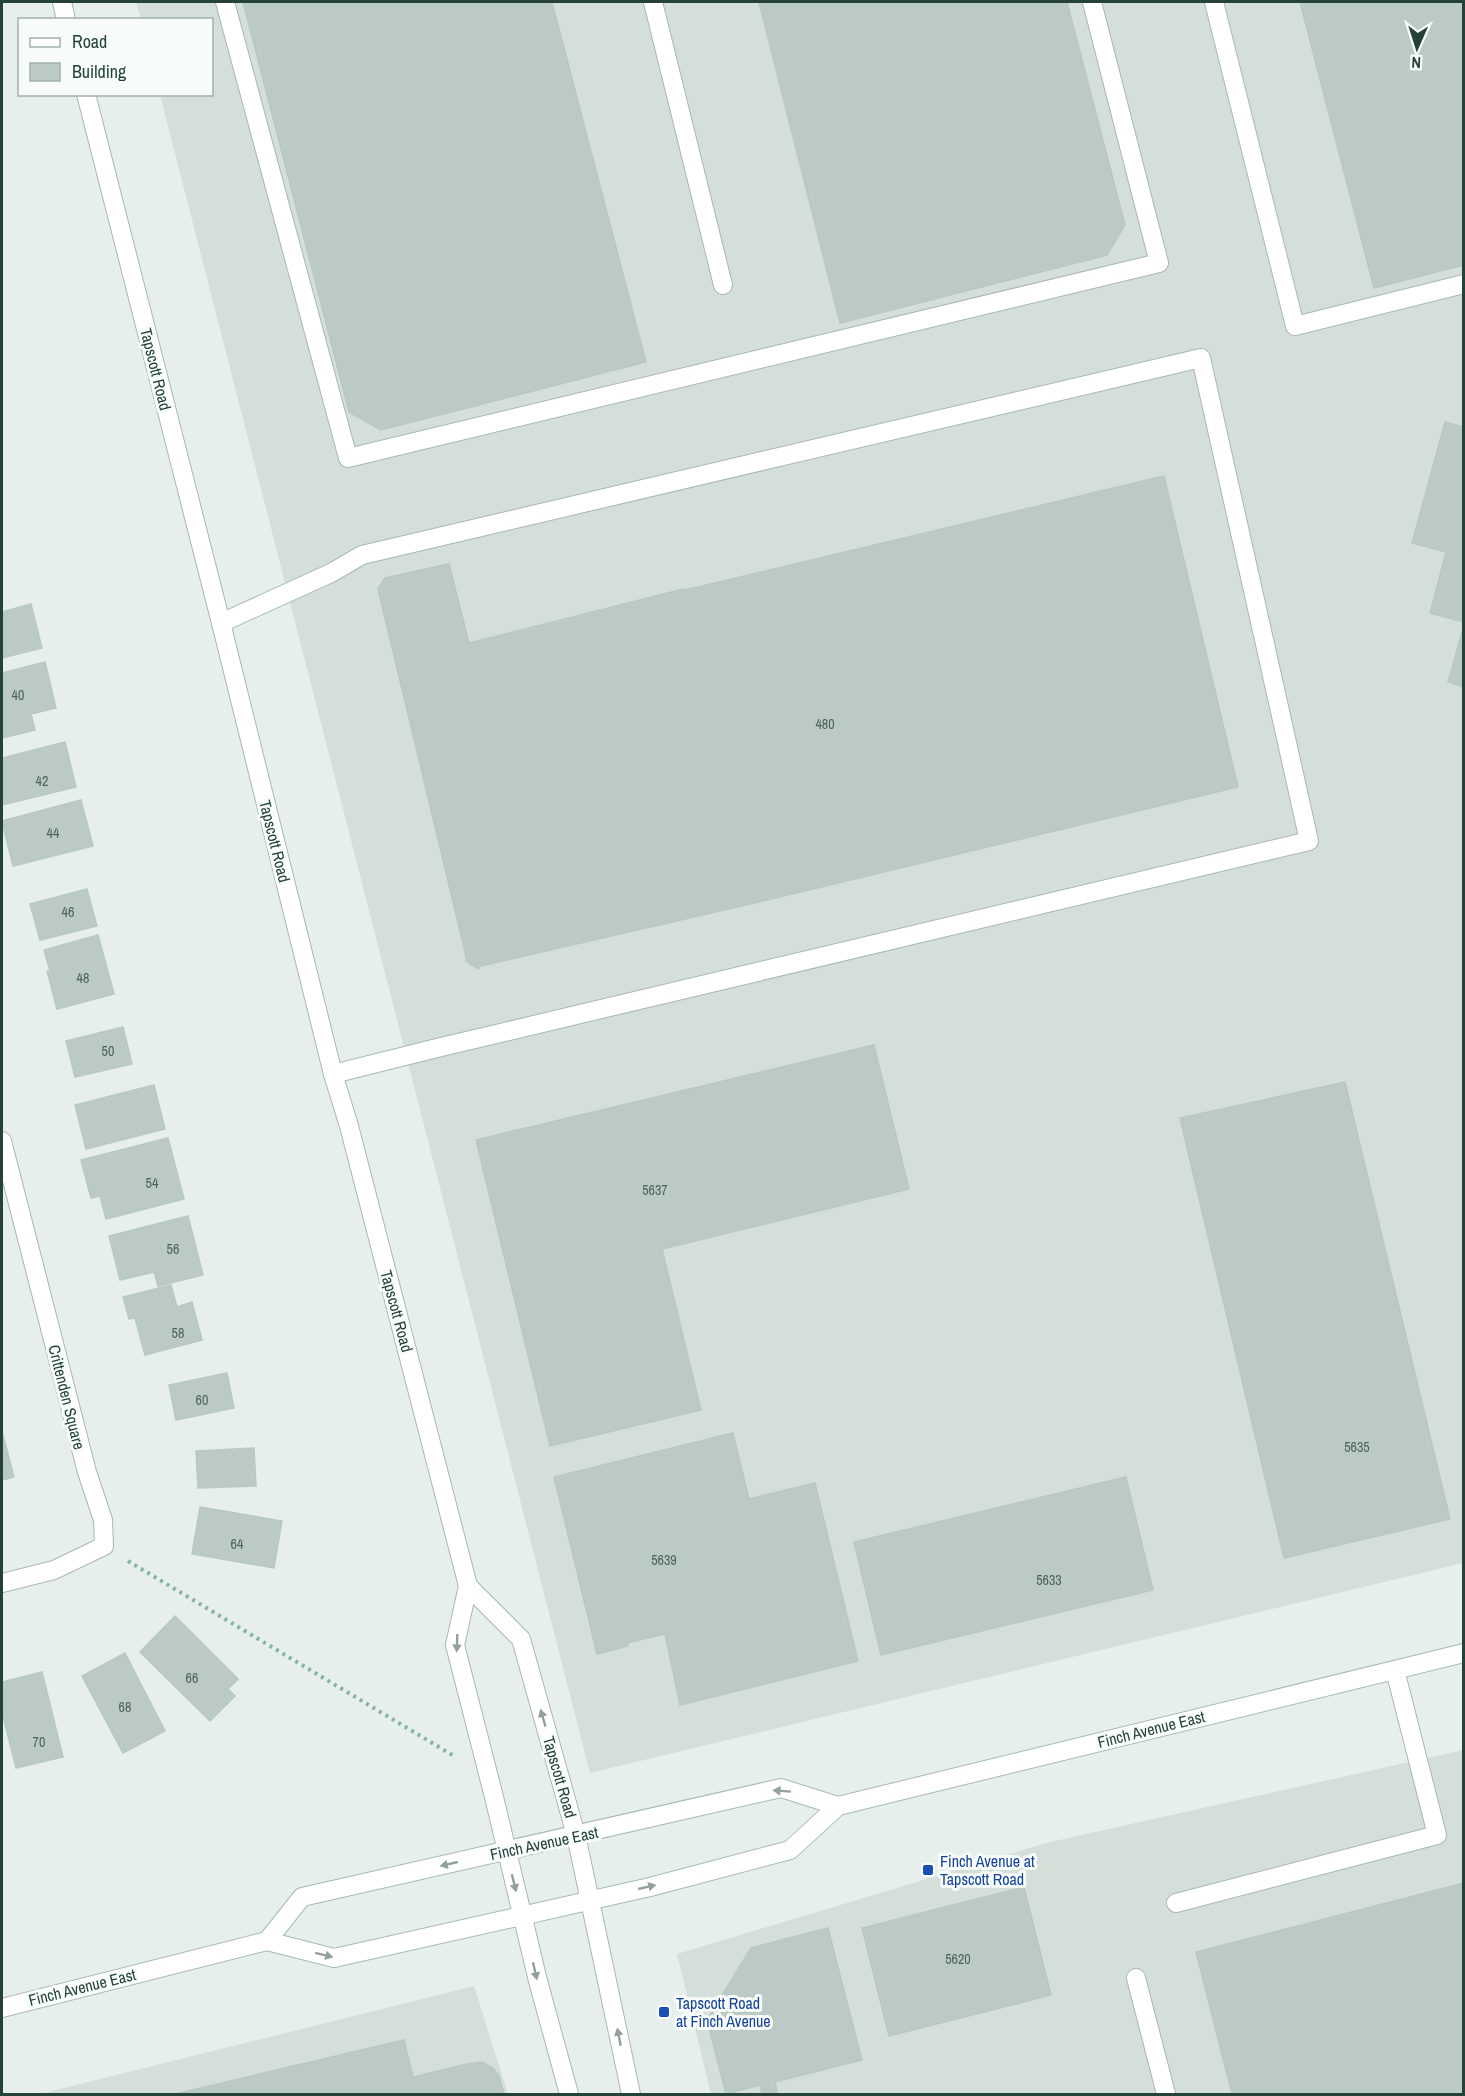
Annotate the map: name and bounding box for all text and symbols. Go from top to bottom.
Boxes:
legend [18,18,213,96]
north arrow [1387,18,1447,78]
text: Road [72,29,107,54]
text: N [1411,52,1422,74]
text: Building [72,59,127,84]
street label: Tapscott Road [135,326,177,412]
house number: 40 [12,686,24,704]
house number: 480 [815,715,835,733]
house number: 42 [36,772,48,790]
street label: Tapscott Road [254,798,296,884]
house number: 44 [47,824,60,842]
house number: 46 [62,903,74,921]
house number: 48 [77,969,89,987]
house number: 50 [102,1042,114,1060]
house number: 54 [146,1174,159,1192]
house number: 5637 [642,1181,668,1199]
house number: 56 [167,1240,179,1258]
street label: Tapscott Road [375,1268,419,1354]
house number: 58 [172,1324,184,1342]
street label: Crittenden Square [43,1342,91,1452]
house number: 60 [196,1391,208,1409]
house number: 5635 [1344,1438,1370,1456]
house number: 64 [231,1535,244,1553]
house number: 5639 [651,1551,677,1569]
house number: 5633 [1036,1571,1062,1589]
one-way arrow [452,1633,462,1652]
house number: 66 [186,1669,198,1687]
house number: 68 [119,1698,131,1716]
street label: Finch Avenue East [1095,1705,1207,1753]
one-way arrow [538,1709,547,1727]
house number: 70 [33,1733,45,1751]
street label: Tapscott Road [538,1734,582,1820]
one-way arrow [772,1787,791,1796]
street label: Finch Avenue East [488,1821,600,1865]
place label: Finch Avenue at Tapscott Road [940,1850,1035,1890]
one-way arrow [440,1859,459,1869]
marker: Finch Avenue at Tapscott Road [921,1863,935,1877]
one-way arrow [510,1873,520,1892]
one-way arrow [638,1882,656,1892]
house number: 5620 [945,1950,971,1968]
one-way arrow [315,1951,333,1961]
one-way arrow [531,1962,541,1981]
street label: Finch Avenue East [26,1963,138,2011]
place label: Tapscott Road at Finch Avenue [676,1992,771,2032]
marker: Tapscott Road at Finch Avenue [657,2005,671,2019]
one-way arrow [614,2027,623,2046]

